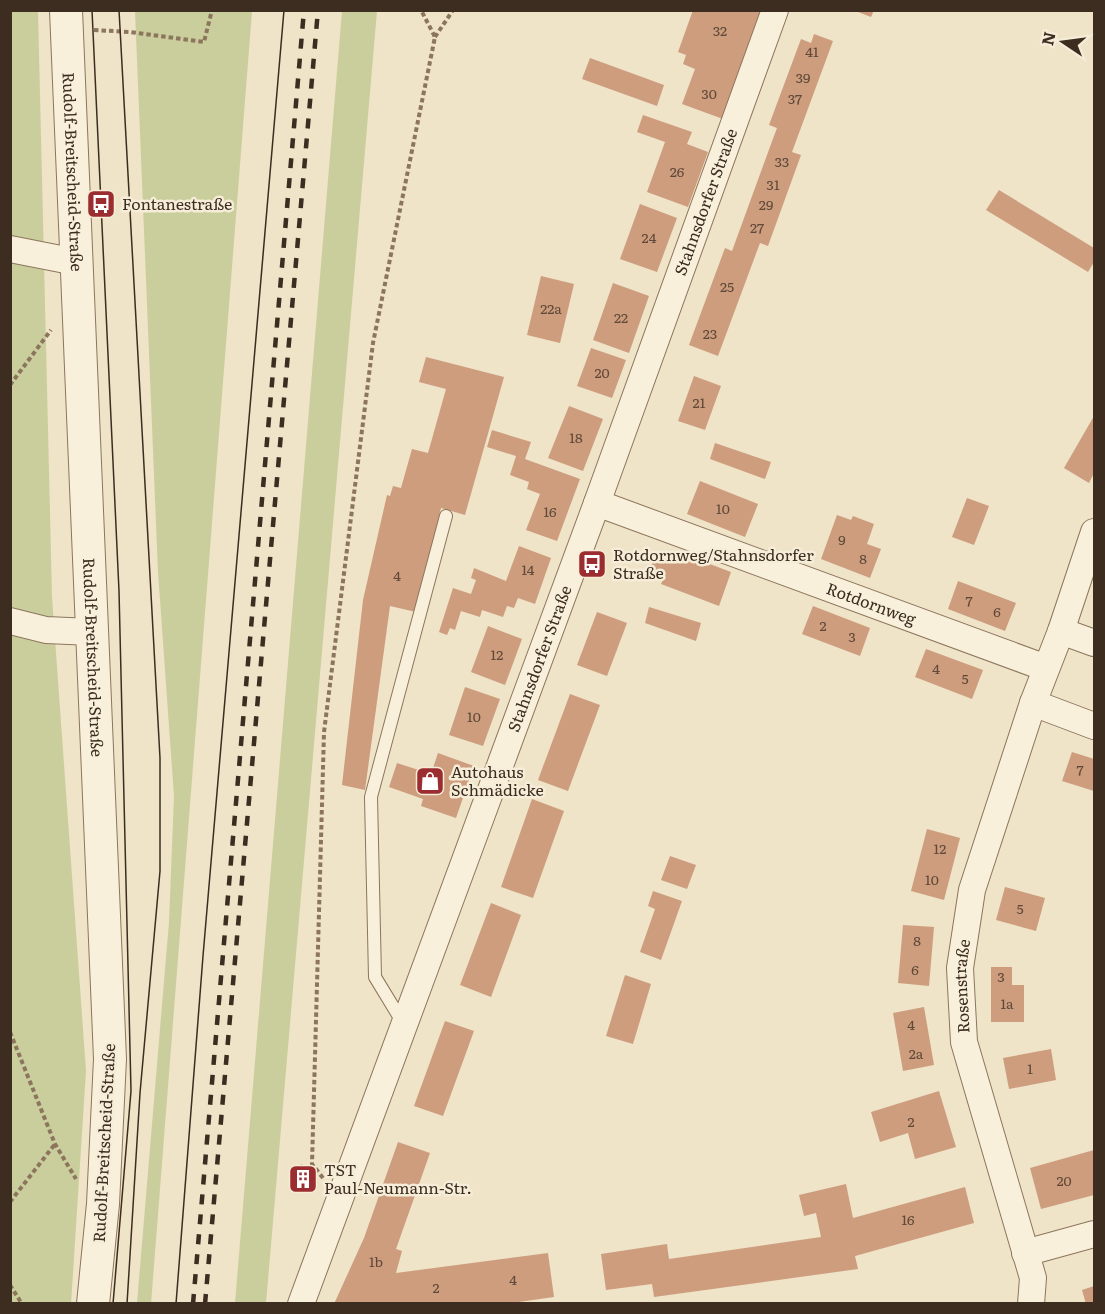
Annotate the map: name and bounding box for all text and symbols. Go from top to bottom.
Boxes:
north arrow [1033,12,1093,72]
house number: 32 [713,20,727,40]
text: N [1034,29,1061,48]
house number: 41 [805,41,819,61]
house number: 39 [796,67,810,87]
street label: Rudolf-Breitscheid-Straße [58,72,90,272]
house number: 30 [701,83,717,103]
house number: 37 [788,88,802,108]
street label: Stahnsdorfer Straße [667,125,742,279]
house number: 33 [775,151,789,171]
house number: 26 [670,161,685,181]
house number: 31 [766,174,780,194]
bus stop icon: Fontanestraße [85,188,117,220]
place label: Fontanestraße [122,191,232,215]
house number: 29 [759,194,773,214]
house number: 27 [750,217,764,237]
house number: 24 [642,227,657,247]
house number: 25 [720,276,734,296]
house number: 22a [540,298,562,318]
house number: 22 [614,307,628,327]
house number: 23 [703,323,717,343]
house number: 20 [594,362,610,382]
house number: 21 [693,392,706,412]
house number: 18 [569,427,583,447]
house number: 10 [716,498,730,518]
house number: 16 [543,501,557,521]
house number: 9 [838,529,846,549]
place label: Rotdornweg/Stahnsdorfer Straße [613,542,814,584]
bus stop icon: Rotdornweg/Stahnsdorfer Straße [576,548,608,580]
house number: 8 [859,548,867,568]
street label: Rudolf-Breitscheid-Straße [78,557,110,758]
house number: 14 [522,559,535,579]
house number: 4 [393,565,401,585]
street label: Rotdornweg [823,575,920,630]
street label: Stahnsdorfer Straße [500,582,577,735]
house number: 7 [965,590,973,610]
house number: 6 [993,601,1001,621]
house number: 2 [819,615,827,635]
house number: 3 [848,626,856,646]
house number: 12 [491,644,503,664]
house number: 4 [932,658,940,678]
house number: 5 [961,668,969,688]
house number: 10 [467,706,481,726]
place label: Autohaus Schmädicke [451,759,544,801]
house number: 7 [1076,759,1084,779]
shop icon: Autohaus Schmädicke [414,765,446,797]
house number: 12 [934,838,946,858]
house number: 10 [925,869,939,889]
house number: 5 [1016,898,1024,918]
house number: 8 [913,930,921,950]
street label: Rosenstraße [947,937,975,1034]
house number: 6 [911,959,919,979]
house number: 3 [997,966,1005,986]
house number: 1a [1000,993,1014,1013]
house number: 4 [907,1014,915,1034]
street label: Rudolf-Breitscheid-Straße [86,1043,120,1243]
house number: 2a [909,1043,924,1063]
house number: 1 [1027,1058,1033,1078]
house number: 2 [907,1111,915,1131]
place label: TST Paul-Neumann-Str. [324,1157,472,1199]
building icon: TST Paul-Neumann-Str. [287,1163,319,1195]
house number: 20 [1056,1170,1072,1190]
house number: 16 [901,1209,915,1229]
house number: 1b [369,1251,383,1271]
house number: 4 [509,1269,517,1289]
house number: 2 [432,1277,440,1297]

